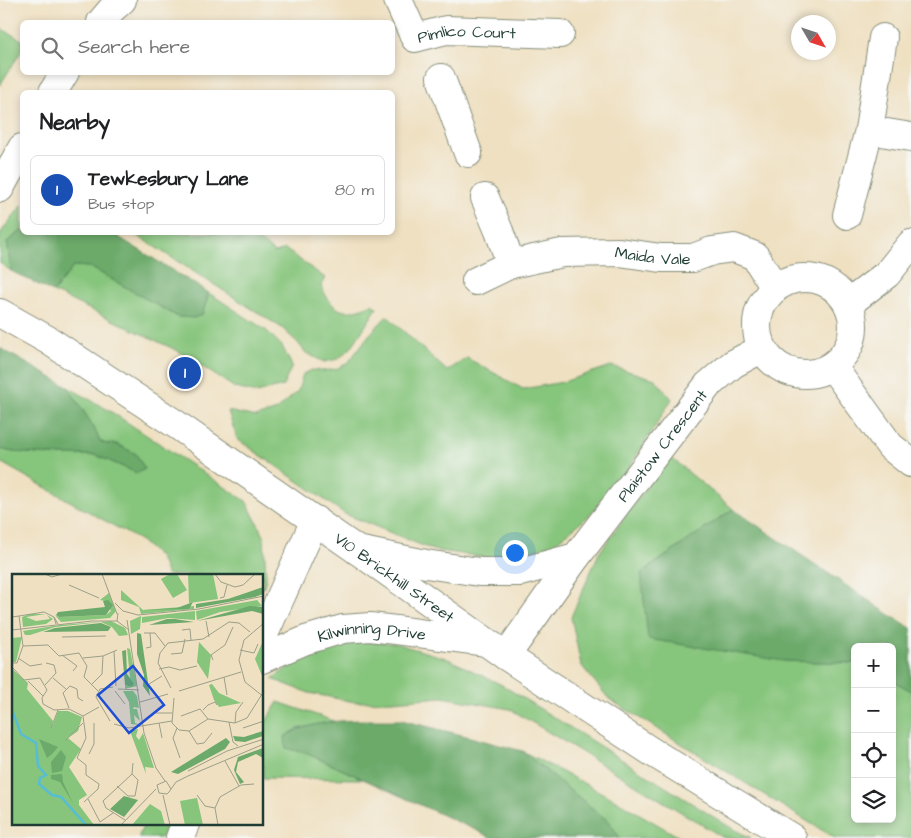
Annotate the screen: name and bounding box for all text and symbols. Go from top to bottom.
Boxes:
north arrow [791,15,836,60]
search box [20,20,395,75]
street label: Pimlico Court [415,20,517,49]
icon: search [38,34,66,62]
text: Search here [78,34,190,61]
text: Nearby [40,108,110,137]
text: Tewkesbury Lane [88,166,248,193]
text: 1 [56,179,58,201]
text: 80 m [335,179,374,201]
text: Bus stop [88,193,154,215]
street label: Maida Vale [613,242,691,270]
pin: 1 [169,354,201,392]
street label: Plaistow Crescent [612,385,713,507]
street label: V10 Brickhill Street [330,528,459,628]
your location [502,540,528,566]
inset map [12,574,264,826]
street label: Kilwinning Drive [315,617,427,648]
map controls [851,643,896,823]
button: + [851,643,896,688]
button: − [851,688,896,733]
button: locate [851,733,896,778]
button: layers [851,778,896,823]

